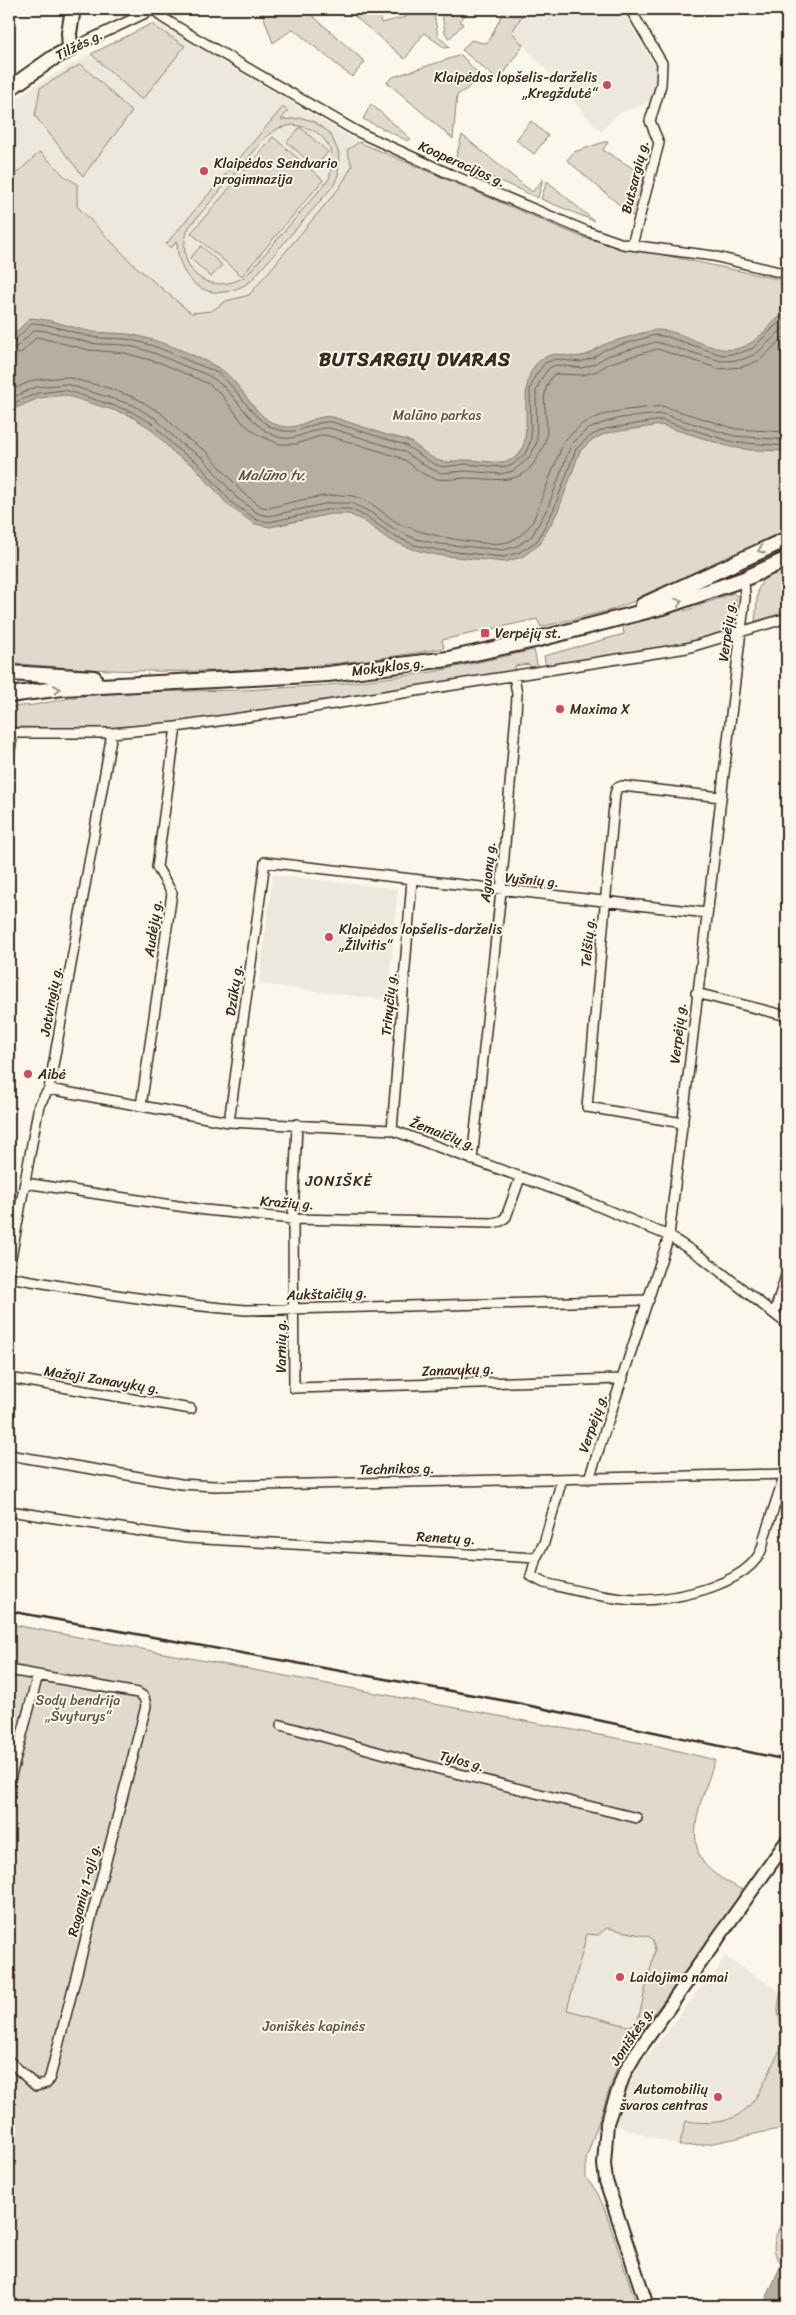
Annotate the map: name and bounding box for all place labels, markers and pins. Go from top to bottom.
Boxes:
place label: Klaipėdos lopšelis-darželis „Kregždutė“ [434,65,598,106]
marker: Klaipėdos lopšelis-darželis „Kregždutė“ [601,79,613,91]
place label: Klaipėdos Sendvario progimnazija [213,151,338,192]
marker: Klaipėdos Sendvario progimnazija [198,165,210,177]
place label: Verpėjų st. [495,621,562,646]
marker: Verpėjų st. [479,627,491,639]
place label: Maxima X [570,697,630,722]
marker: Maxima X [554,703,566,715]
place label: Klaipėdos lopšelis-darželis „Žilvitis“ [338,917,502,958]
marker: Klaipėdos lopšelis-darželis „Žilvitis“ [323,931,335,943]
place label: Aibė [37,1062,66,1087]
marker: Aibė [22,1068,34,1080]
place label: Laidojimo namai [630,1965,729,1990]
marker: Laidojimo namai [614,1971,626,1983]
place label: Automobilių švaros centras [619,2077,709,2118]
marker: Automobilių švaros centras [712,2091,724,2103]

